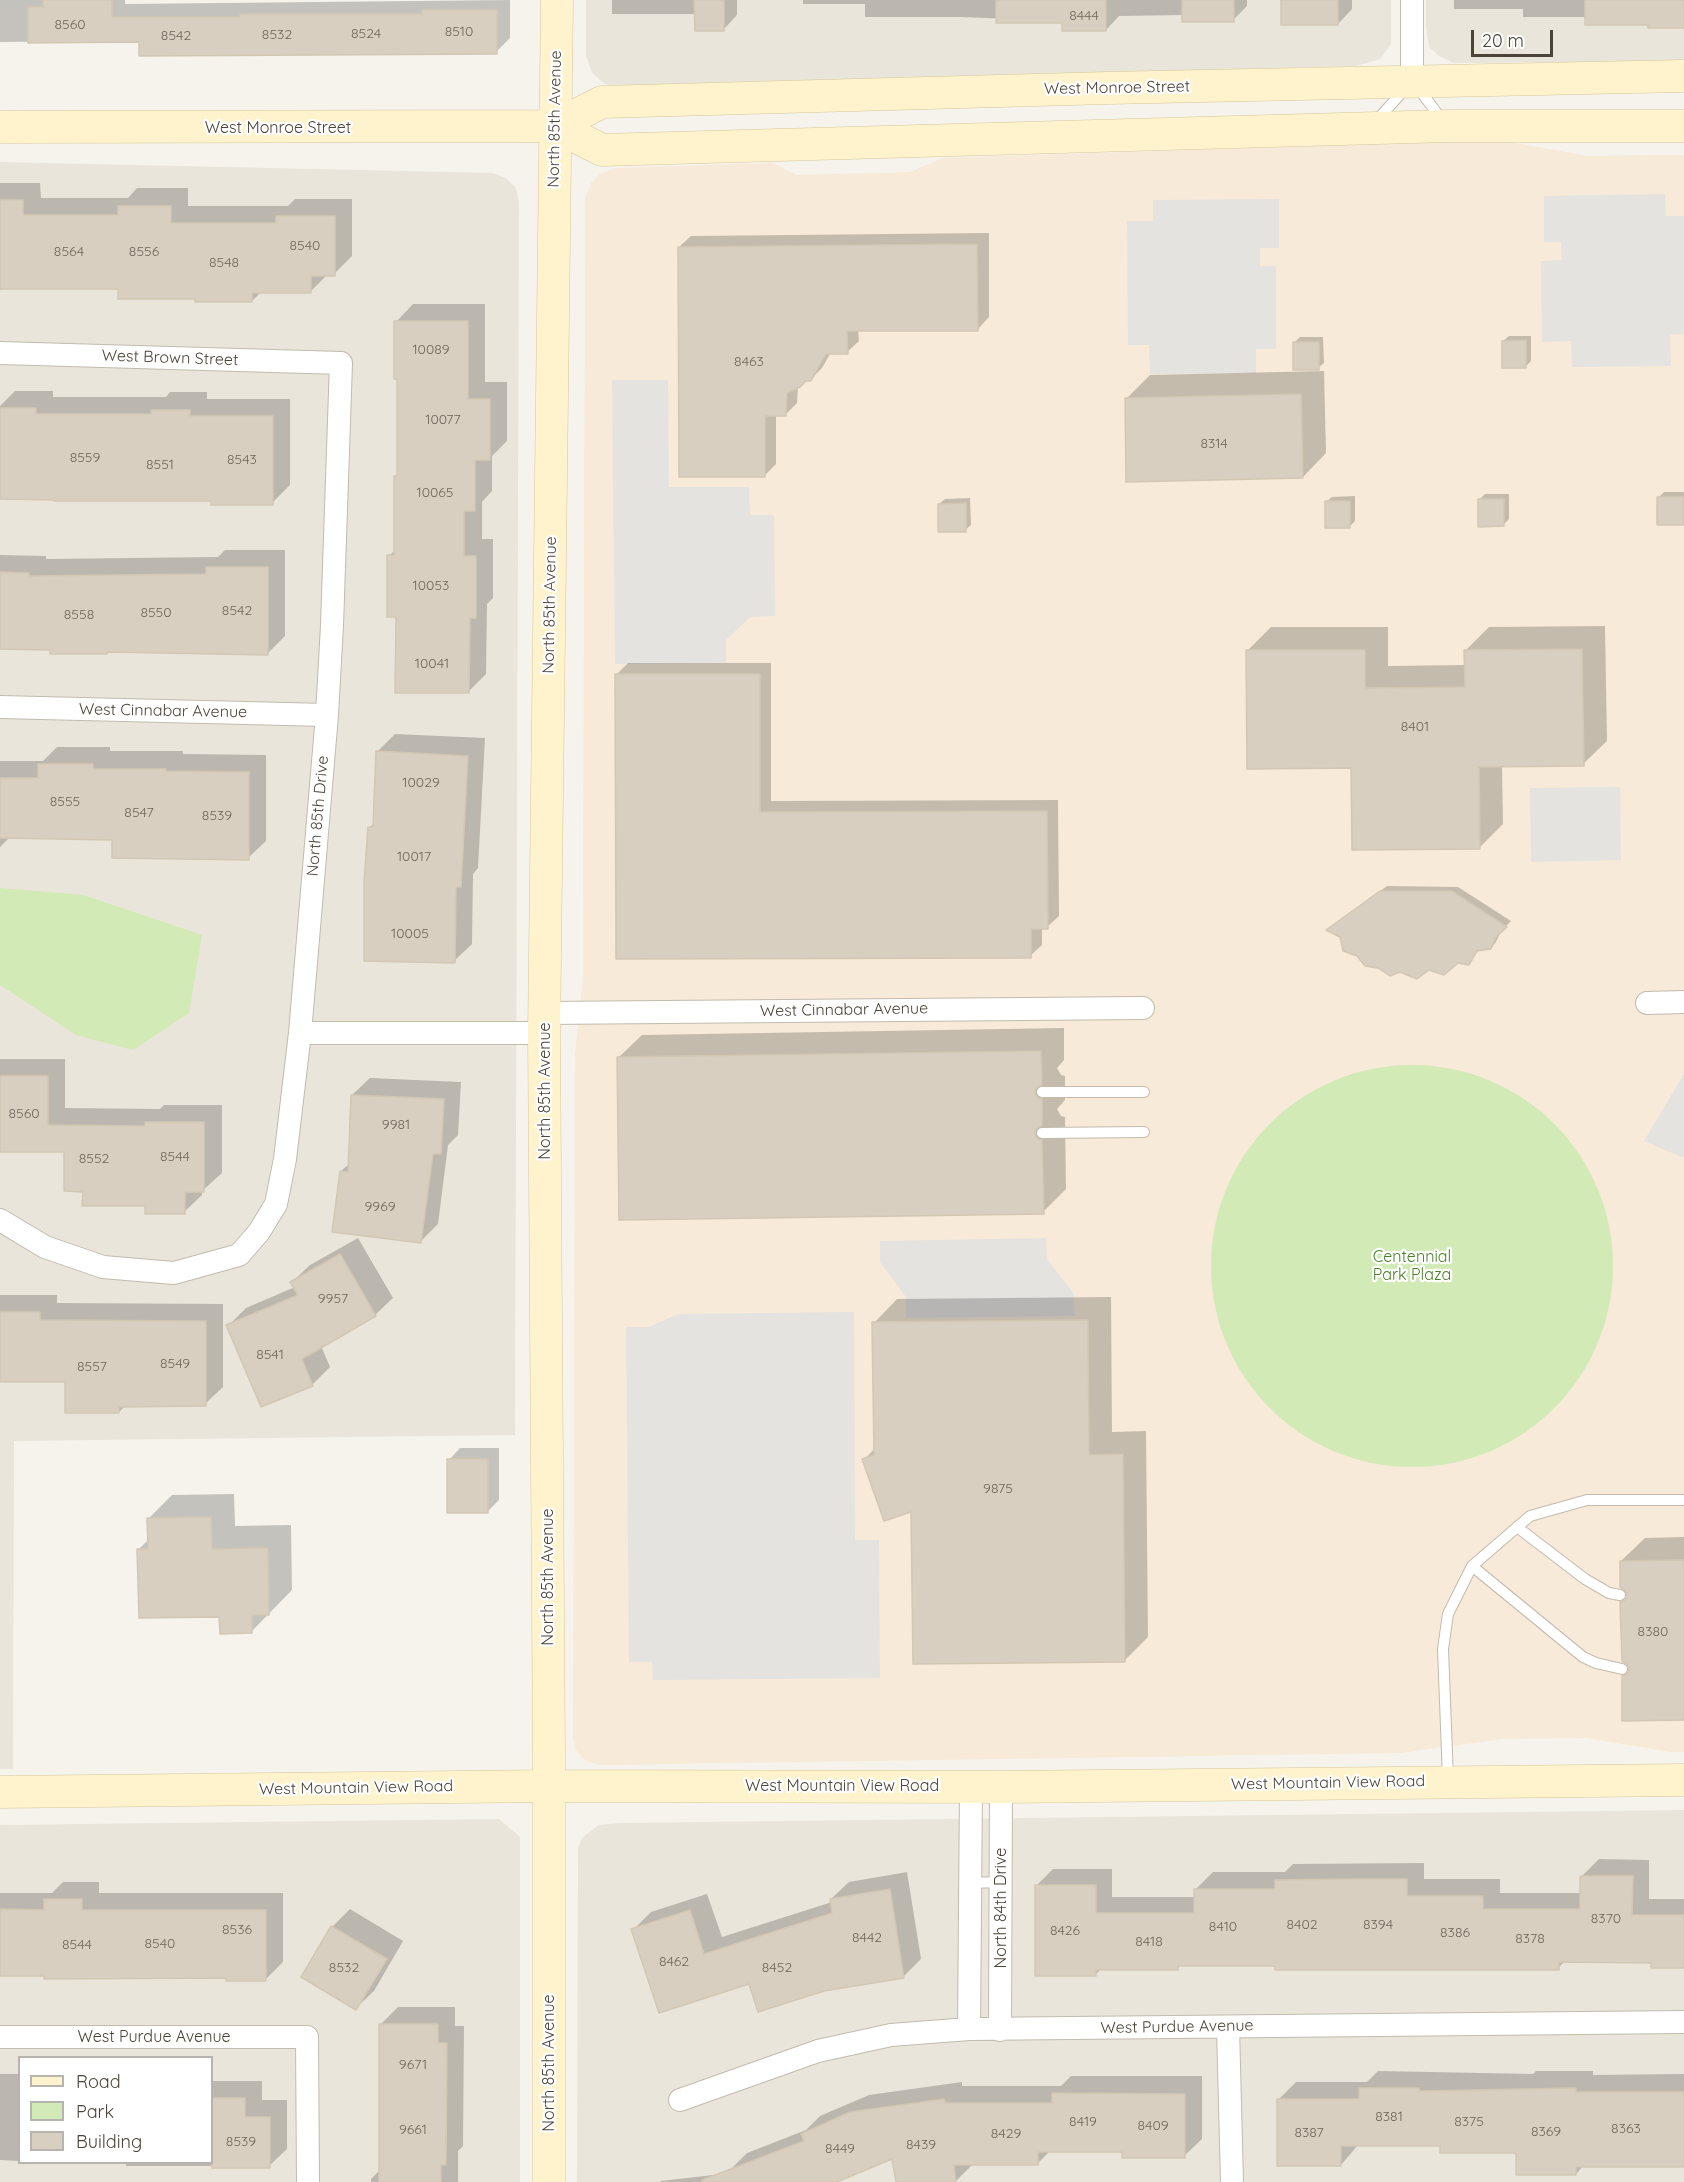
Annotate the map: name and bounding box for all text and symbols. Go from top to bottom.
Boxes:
house number: 8444 [1069,8,1099,24]
house number: 8560 [54,17,86,33]
scale bar [1474,18,1556,56]
house number: 8510 [445,24,473,40]
house number: 8524 [351,26,381,42]
house number: 8532 [262,27,292,43]
house number: 8542 [161,28,191,44]
text: 20 m [1482,29,1524,52]
street label: North 85th Avenue [544,50,566,188]
street label: West Monroe Street [1044,77,1190,99]
street label: West Monroe Street [205,118,351,138]
house number: 8540 [290,238,320,254]
house number: 8564 [54,244,84,260]
house number: 8556 [129,244,159,260]
house number: 8548 [209,255,239,271]
house number: 10089 [412,342,450,358]
street label: West Brown Street [101,346,239,370]
house number: 8463 [734,354,764,370]
house number: 10077 [425,412,461,428]
house number: 8314 [1200,436,1228,452]
house number: 8559 [70,450,100,466]
house number: 8543 [227,452,257,468]
house number: 8551 [146,457,174,473]
house number: 10065 [416,485,454,501]
street label: North 85th Avenue [539,536,561,674]
house number: 10053 [413,578,449,594]
house number: 8542 [222,603,252,619]
house number: 8550 [140,605,172,621]
house number: 8558 [64,607,94,623]
house number: 10041 [415,656,449,672]
street label: West Cinnabar Avenue [79,700,247,722]
house number: 8401 [1401,719,1429,735]
street label: North 85th Drive [303,755,333,877]
house number: 10029 [402,775,440,791]
house number: 8555 [50,794,80,810]
house number: 8547 [124,805,154,821]
house number: 8539 [202,808,232,824]
house number: 10017 [397,849,431,865]
house number: 10005 [391,926,429,942]
street label: West Cinnabar Avenue [760,999,928,1021]
street label: North 85th Avenue [535,1022,555,1160]
house number: 8560 [8,1106,40,1122]
house number: 9981 [382,1117,410,1133]
house number: 8544 [160,1149,190,1165]
house number: 8552 [79,1151,109,1167]
house number: 9969 [365,1199,395,1215]
park label: Centennial Park Plaza [1373,1247,1451,1285]
house number: 9957 [318,1291,348,1307]
house number: 8541 [256,1347,284,1363]
house number: 8549 [160,1356,190,1372]
house number: 8557 [77,1359,107,1375]
house number: 9875 [983,1481,1013,1497]
street label: North 85th Avenue [538,1508,558,1646]
house number: 8380 [1638,1624,1668,1640]
street label: West Mountain View Road [1231,1772,1425,1794]
street label: West Mountain View Road [745,1776,939,1796]
street label: West Mountain View Road [259,1777,453,1799]
street label: North 84th Drive [991,1848,1011,1968]
house number: 8370 [1591,1911,1621,1927]
house number: 8402 [1286,1917,1318,1933]
house number: 8394 [1363,1917,1393,1933]
house number: 8410 [1209,1919,1237,1935]
house number: 8536 [222,1922,252,1938]
house number: 8426 [1050,1923,1080,1939]
house number: 8386 [1440,1925,1470,1941]
house number: 8442 [852,1930,882,1946]
house number: 8378 [1515,1931,1545,1947]
house number: 8418 [1135,1934,1163,1950]
house number: 8540 [145,1936,175,1952]
house number: 8544 [62,1937,92,1953]
house number: 8462 [659,1954,689,1970]
house number: 8532 [329,1960,359,1976]
house number: 8452 [762,1960,792,1976]
street label: North 85th Avenue [539,1994,559,2132]
street label: West Purdue Avenue [1100,2016,1254,2038]
street label: West Purdue Avenue [77,2027,231,2047]
legend [18,2056,213,2164]
house number: 9671 [399,2057,427,2073]
text: Road [76,2070,121,2093]
text: Park [76,2100,114,2123]
house number: 8381 [1375,2109,1403,2125]
house number: 8419 [1069,2114,1097,2130]
house number: 8375 [1454,2114,1484,2130]
house number: 8409 [1137,2118,1169,2134]
house number: 8363 [1611,2121,1641,2137]
house number: 9661 [399,2122,427,2138]
house number: 8369 [1531,2124,1561,2140]
house number: 8387 [1294,2125,1324,2141]
house number: 8429 [991,2126,1021,2142]
text: Building [76,2130,142,2153]
house number: 8539 [226,2134,256,2150]
house number: 8439 [906,2137,936,2153]
house number: 8449 [825,2141,855,2157]

